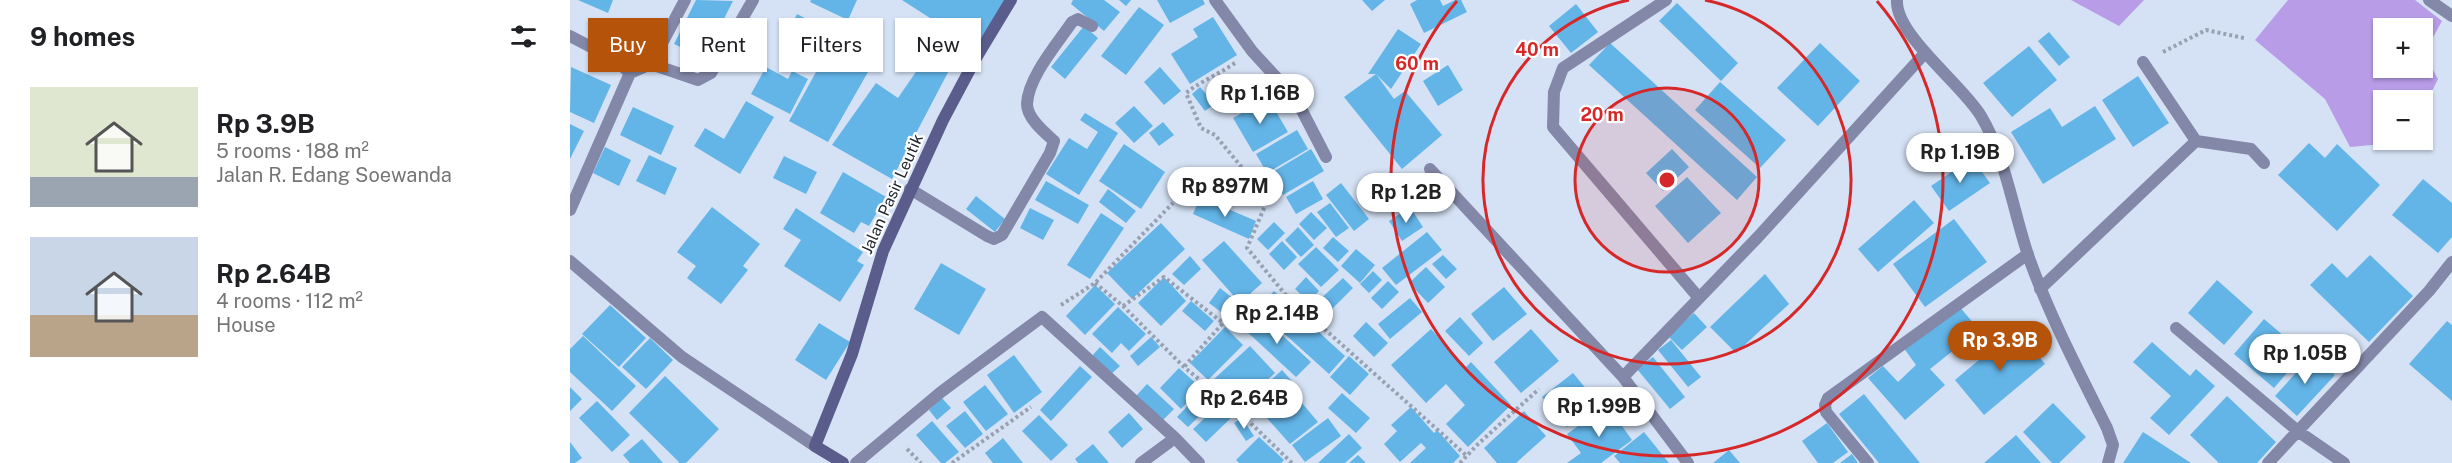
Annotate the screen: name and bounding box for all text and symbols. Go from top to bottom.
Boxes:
chip: Buy [588,18,668,72]
chip: Rent [680,18,767,72]
chip: Filters [779,18,883,72]
chip: New [895,18,981,72]
map controls [2373,18,2433,150]
button: + [2373,18,2433,78]
icon: filters [507,20,540,53]
text: 9 homes [30,21,135,52]
text: 40 m [1515,39,1559,60]
text: 60 m [1395,53,1439,74]
pin: Rp 1.16B [1198,74,1322,125]
text: Rp 1.16B [1220,81,1300,105]
button: − [2373,90,2433,150]
text: 20 m [1580,104,1624,125]
text: Rp 3.9B [216,108,315,139]
icon: home [78,111,150,183]
street label: Jalan Pasir Leutik [857,131,927,257]
pin: Rp 1.19B [1898,133,2022,184]
text: 5 rooms · 188 m² [216,139,369,163]
text: Rp 1.19B [1920,140,2000,164]
text: Jalan R. Edang Soewanda [216,163,452,187]
pin: Rp 897M [1170,167,1280,218]
centre of rings [1657,170,1677,190]
pin: Rp 1.2B [1351,173,1461,224]
text: Rp 897M [1181,174,1269,198]
text: Rp 1.2B [1370,180,1442,204]
text: Rp 2.64B [216,258,331,289]
icon: home [78,261,150,333]
text: 4 rooms · 112 m² [216,289,363,313]
pin: Rp 2.14B [1215,294,1339,345]
text: Rp 2.14B [1235,301,1319,325]
text: House [216,313,276,337]
pin: Rp 3.9B [1945,321,2055,372]
text: Rp 3.9B [1962,328,2038,352]
pin: Rp 1.05B [2243,334,2367,385]
text: Rp 1.05B [2263,341,2347,365]
pin: Rp 2.64B [1182,379,1306,430]
text: Rp 2.64B [1200,386,1288,410]
pin: Rp 1.99B [1537,387,1661,438]
text: Rp 1.99B [1557,394,1641,418]

